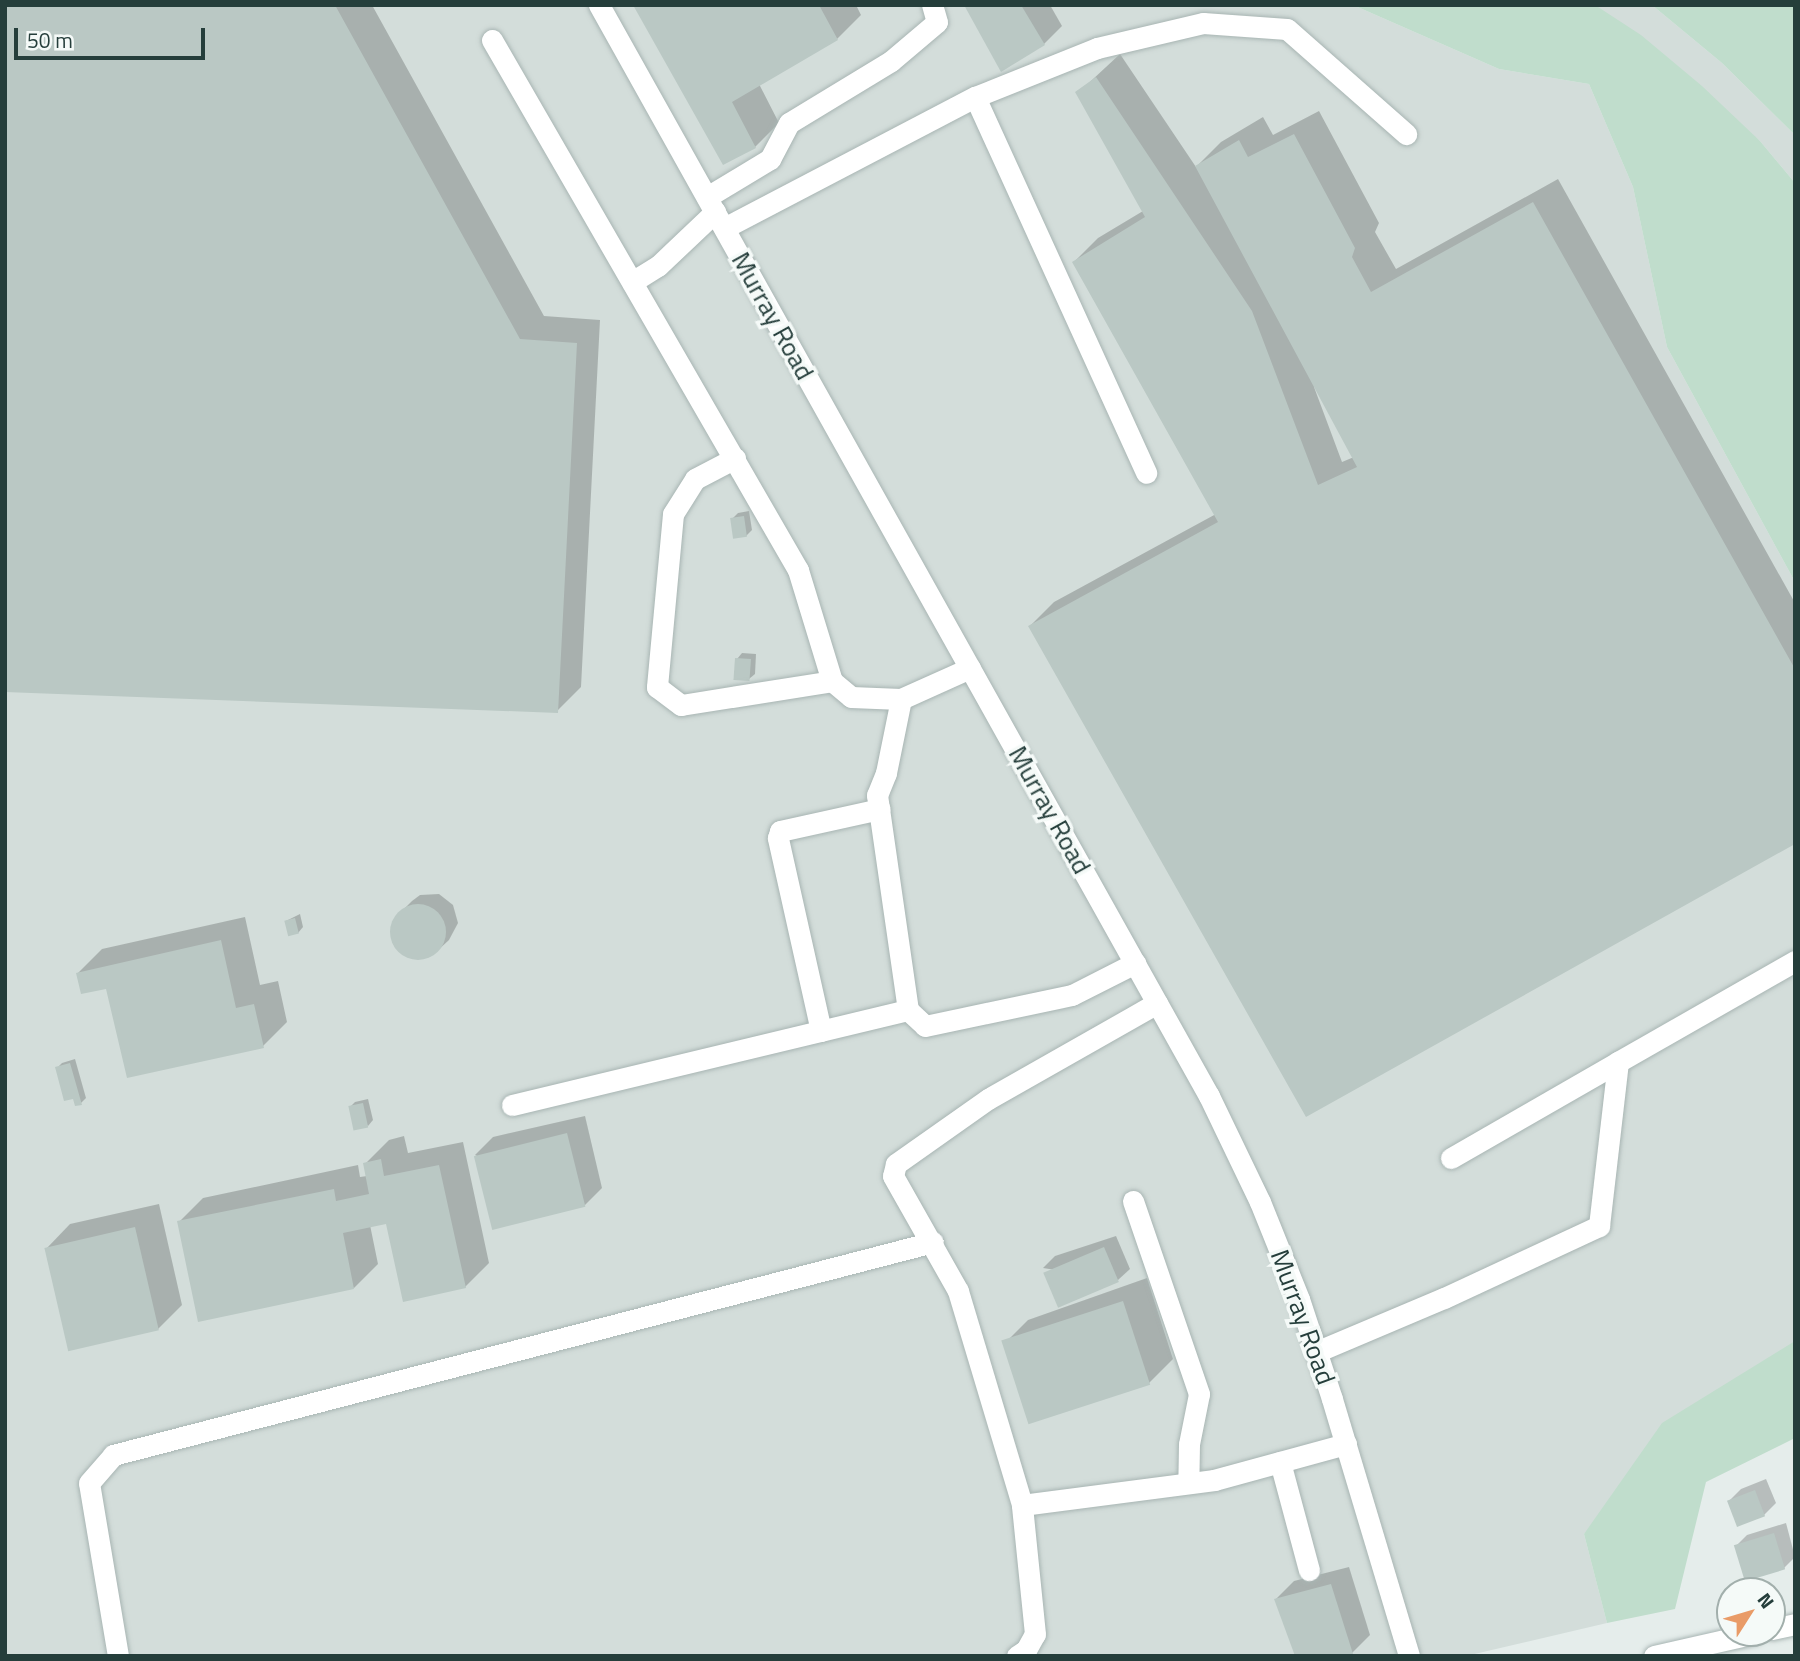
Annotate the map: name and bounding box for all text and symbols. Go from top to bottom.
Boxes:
scale bar [18,14,208,58]
text: 50 m [27,24,73,56]
street label: Murray Road [725,247,821,385]
street label: Murray Road [1002,741,1098,879]
street label: Murray Road [1264,1245,1342,1389]
north arrow [1716,1577,1786,1647]
text: N [1751,1586,1782,1614]

